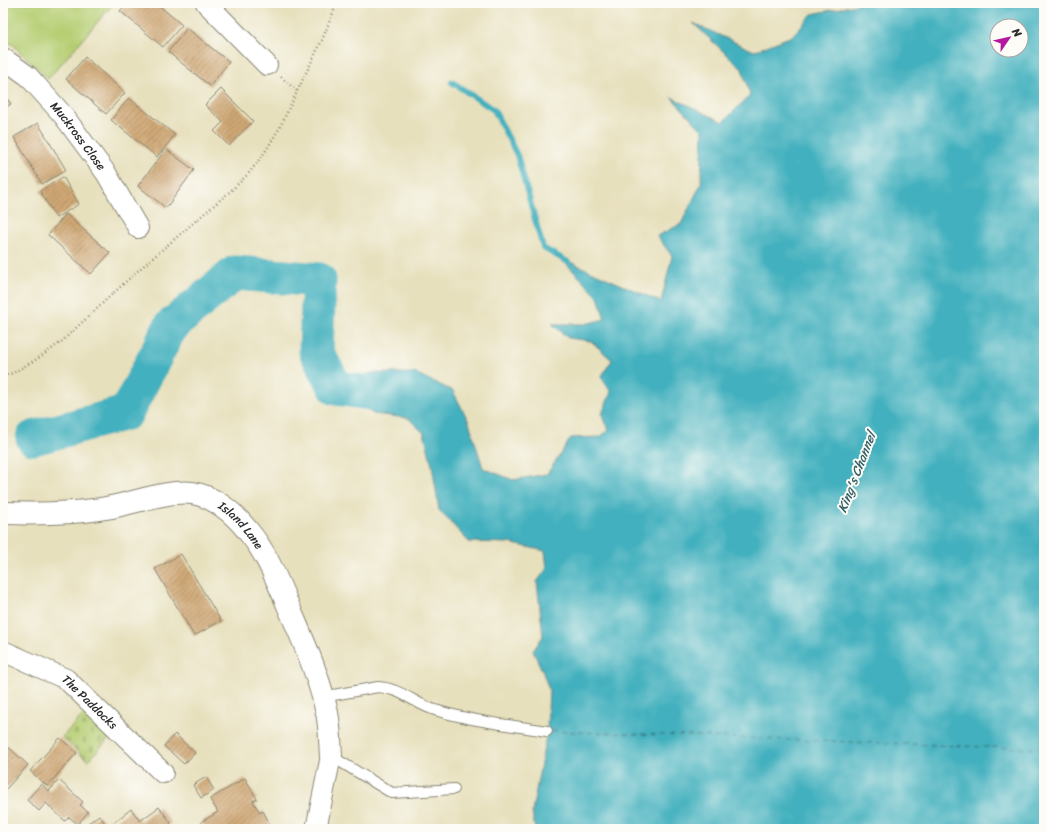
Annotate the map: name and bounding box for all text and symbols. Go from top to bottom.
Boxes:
north arrow [989,18,1029,58]
text: N [1006,23,1027,41]
street label: Muckross Close [45,96,112,175]
water label: King's Channel [831,426,884,516]
street label: Island Lane [213,495,270,554]
street label: The Paddocks [56,669,123,735]

